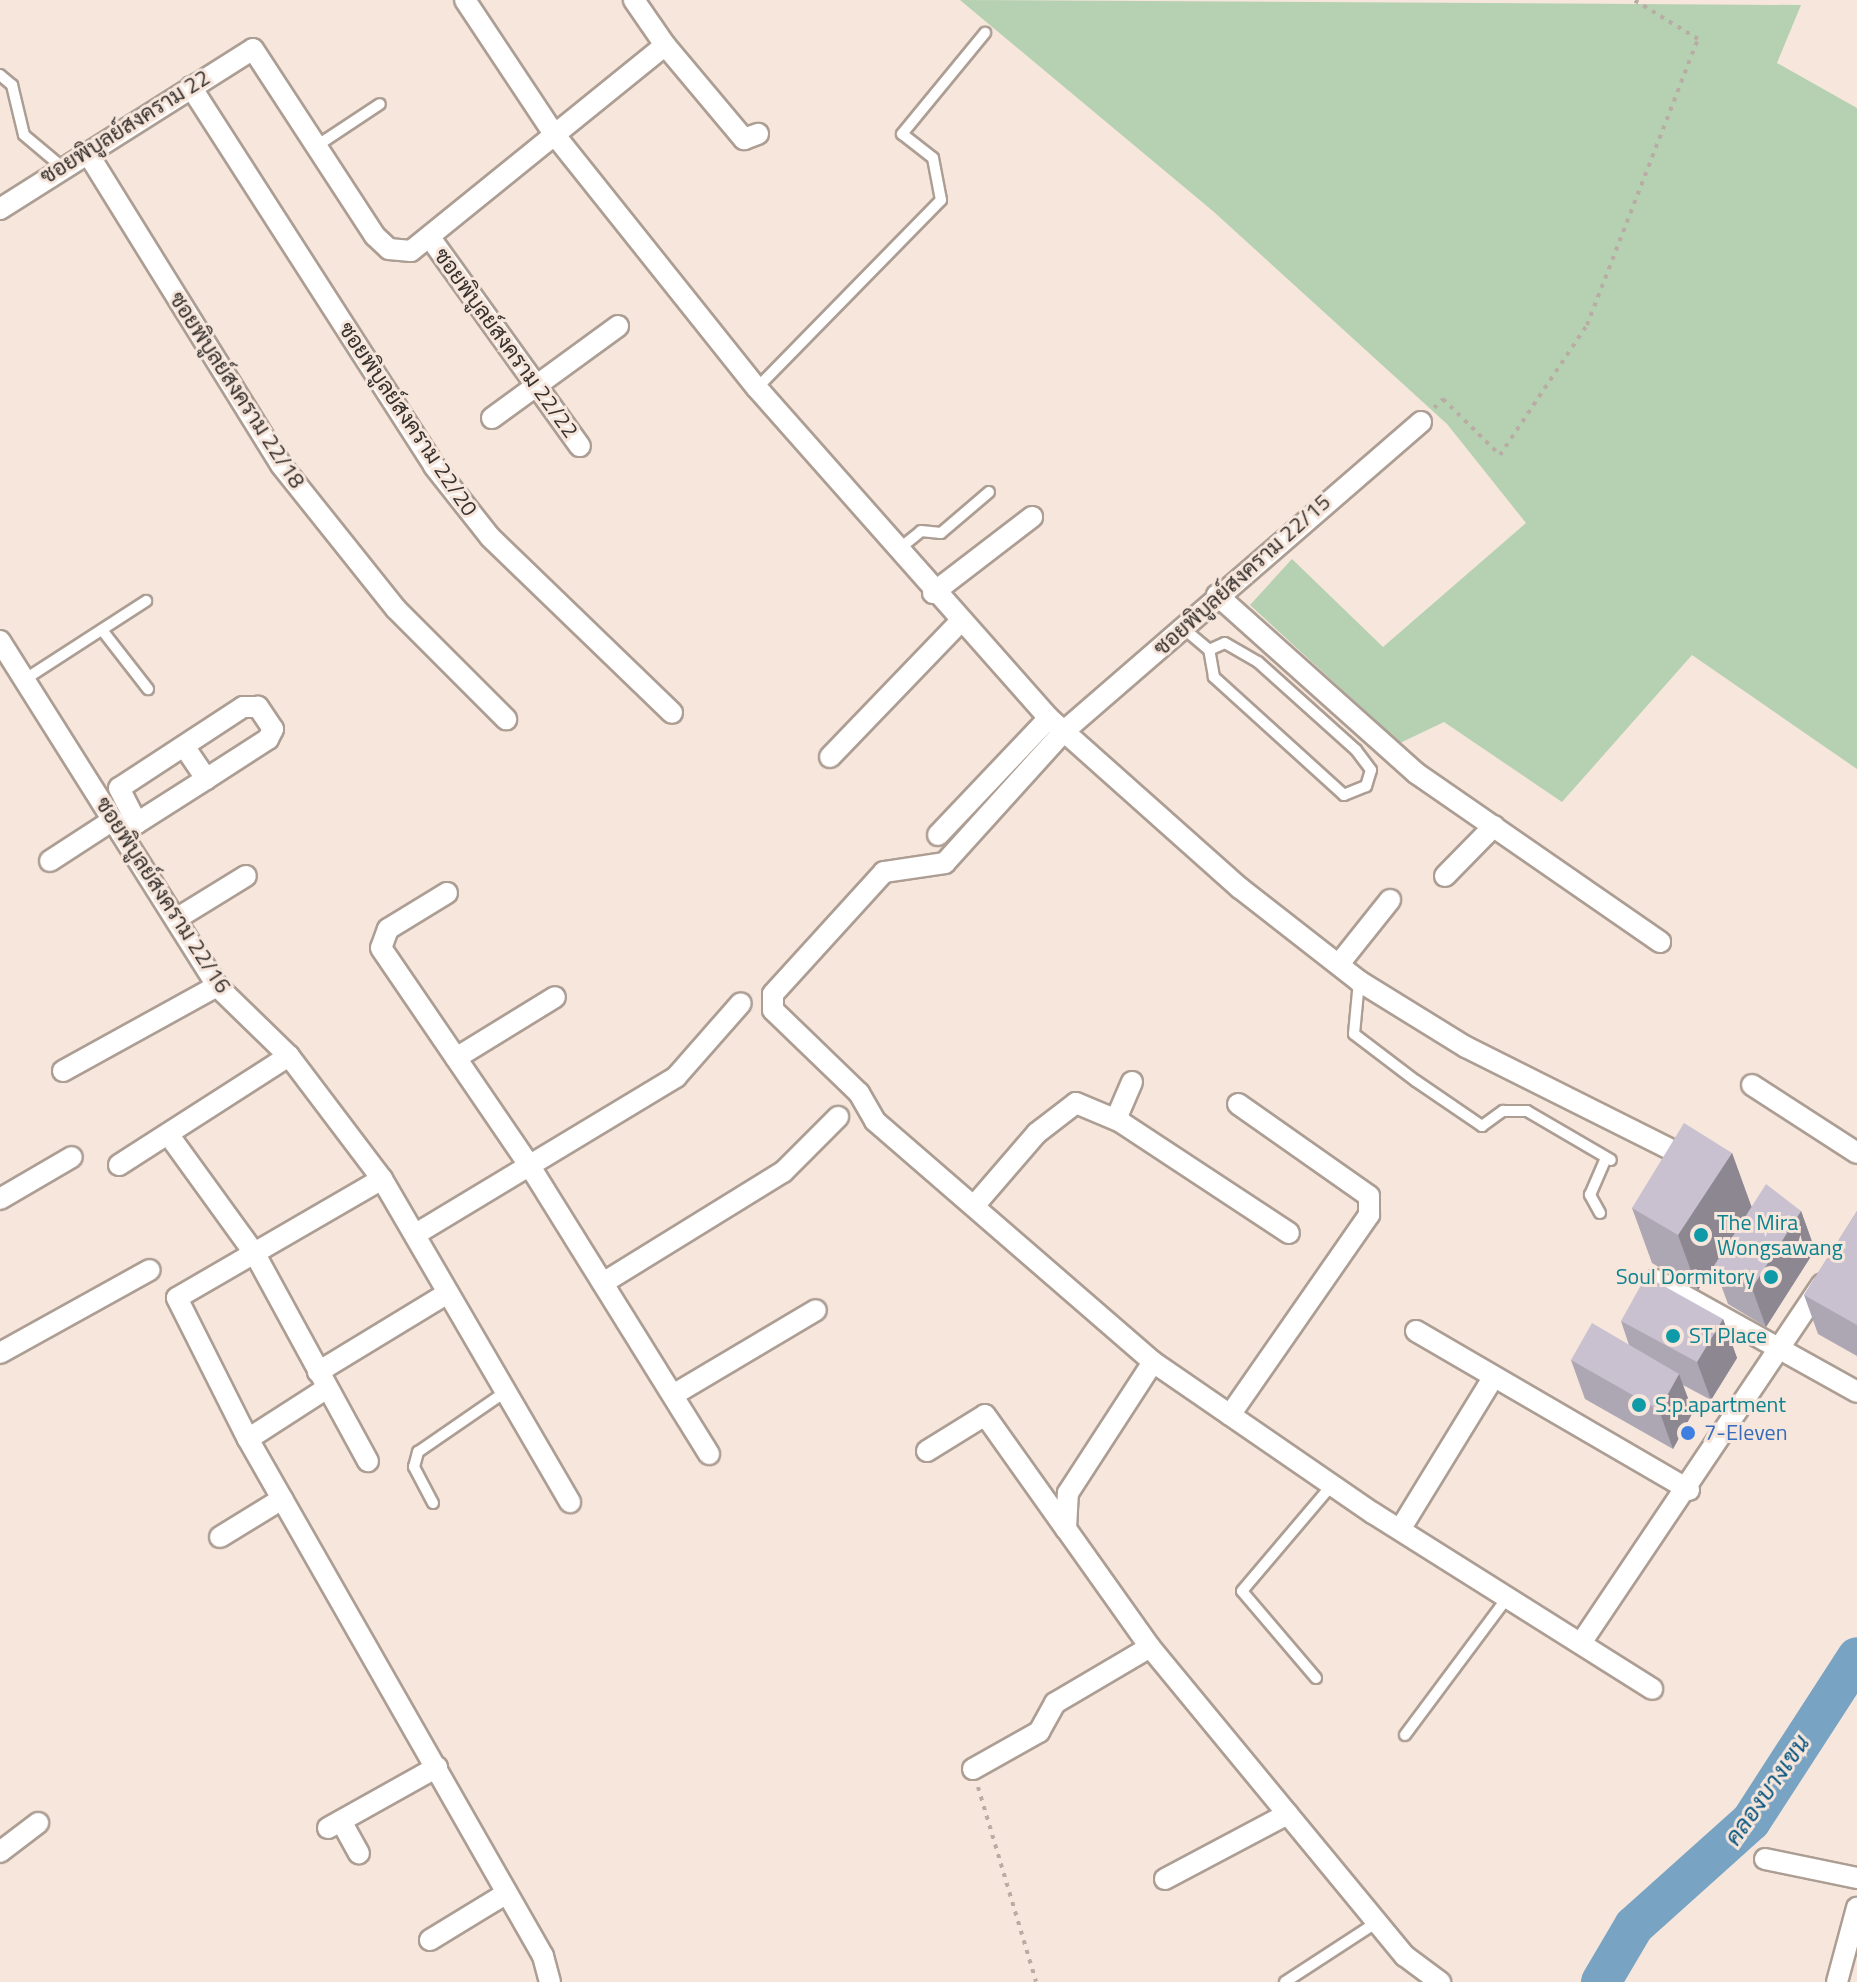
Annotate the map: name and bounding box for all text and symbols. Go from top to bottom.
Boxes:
street label: ซอยพิบูลย์สงคราม 22 [35,64,215,190]
street label: ซอยพิบูลย์สงคราม 22/22 [428,243,584,443]
street label: ซอยพิบูลย์สงคราม 22/18 [164,287,310,493]
street label: ซอยพิบูลย์สงคราม 22/20 [333,317,483,521]
street label: ซอยพิบูลย์สงคราม 22/15 [1148,489,1336,661]
street label: ซอยพิบูลย์สงคราม 22/16 [90,792,236,998]
place label: The Mira Wongsawang [1717,1209,1843,1260]
marker: The Mira Wongsawang [1692,1226,1710,1244]
place label: Soul Dormitory [1616,1264,1755,1290]
marker: Soul Dormitory [1762,1268,1780,1286]
place label: ST Place [1689,1323,1767,1349]
marker: ST Place [1664,1327,1682,1345]
place label: S.p.apartment [1655,1392,1786,1418]
marker: S.p.apartment [1630,1396,1648,1414]
place label: 7-Eleven [1704,1420,1787,1446]
marker: 7-Eleven [1679,1424,1697,1442]
water label: คลองบางเขน [1718,1729,1816,1851]

